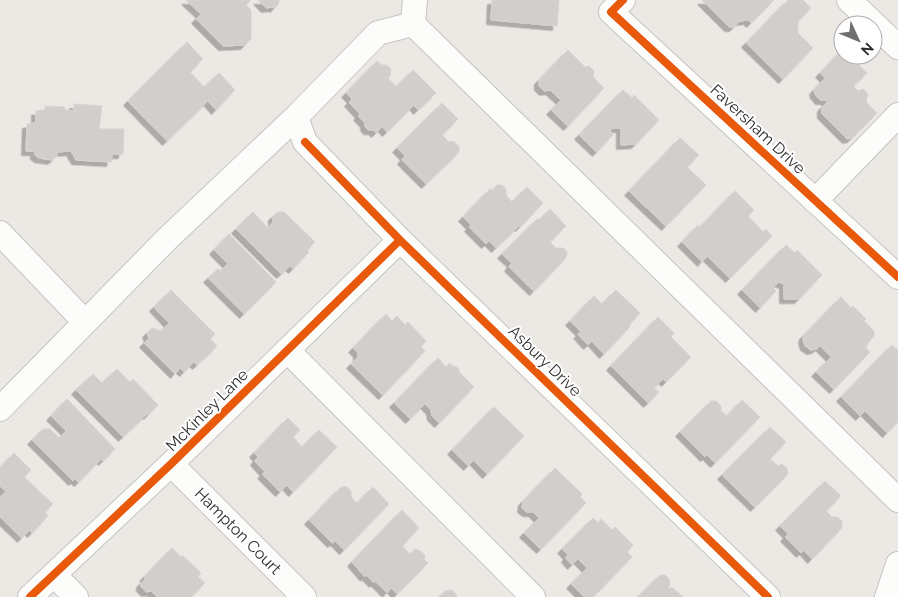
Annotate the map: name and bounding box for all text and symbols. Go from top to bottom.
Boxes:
north arrow [833,15,883,65]
text: N [858,40,877,58]
street label: Faversham Drive [707,80,809,178]
street label: Asbury Drive [505,322,585,400]
street label: McKinley Lane [162,365,252,455]
street label: Hampton Court [191,484,285,578]

